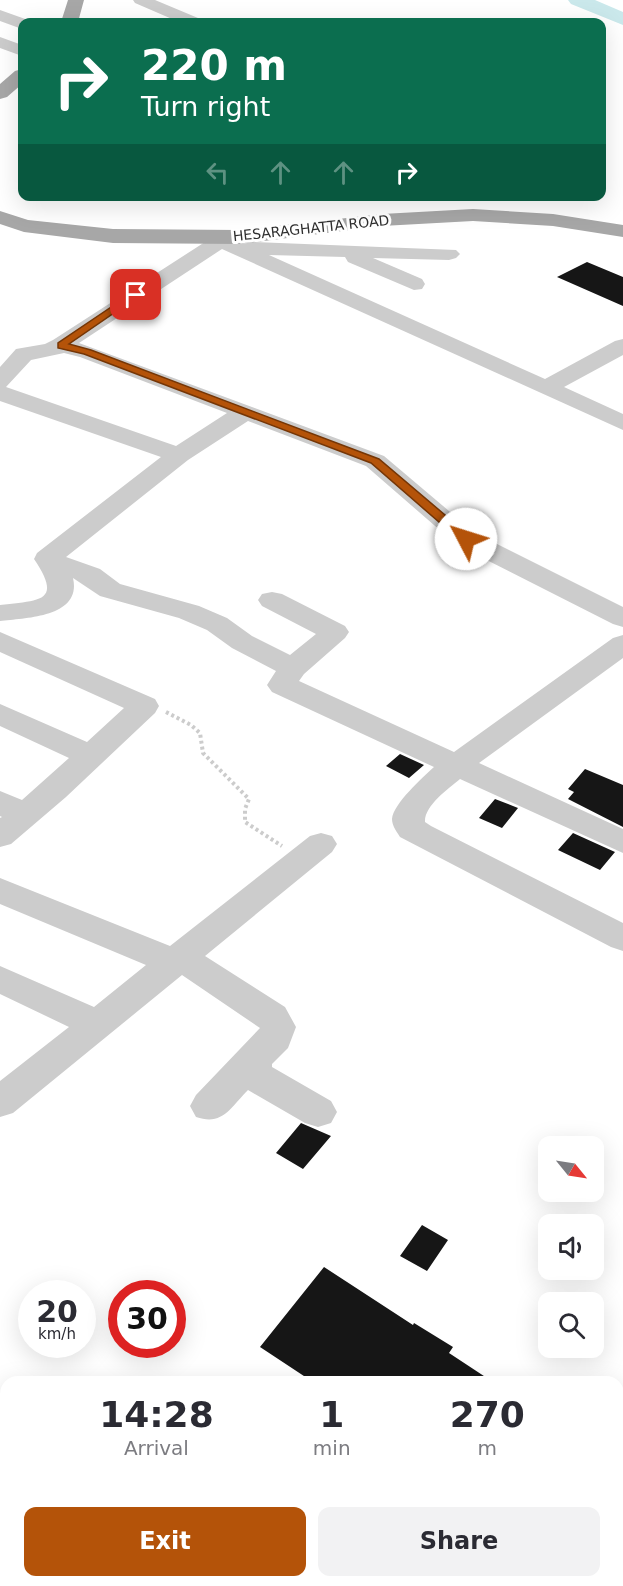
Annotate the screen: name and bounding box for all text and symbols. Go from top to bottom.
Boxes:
text: 220 m [141,41,287,90]
icon: right [42,42,120,120]
text: Turn right [141,91,270,122]
icon: left [201,156,234,189]
icon: ahead [264,156,297,189]
icon: ahead [327,156,360,189]
icon: right [390,156,423,189]
street label: HESARAGHATTA ROAD [232,212,390,244]
pin [110,269,161,320]
icon: arrive [119,278,152,311]
position arrow [434,507,498,571]
north arrow [538,1136,604,1202]
map controls [538,1136,604,1358]
button: sound [538,1214,604,1280]
speed limit sign: 30 [108,1280,186,1358]
button: search [538,1292,604,1358]
text: 20 [36,1294,78,1329]
text: km/h [38,1325,76,1343]
text: 14:28 [99,1394,214,1435]
text: 1 [319,1394,344,1435]
text: 270 [450,1394,525,1435]
text: Arrival [124,1436,189,1460]
text: min [313,1436,351,1460]
text: m [478,1436,497,1460]
button: Exit [24,1507,306,1576]
button: Share [318,1507,600,1576]

